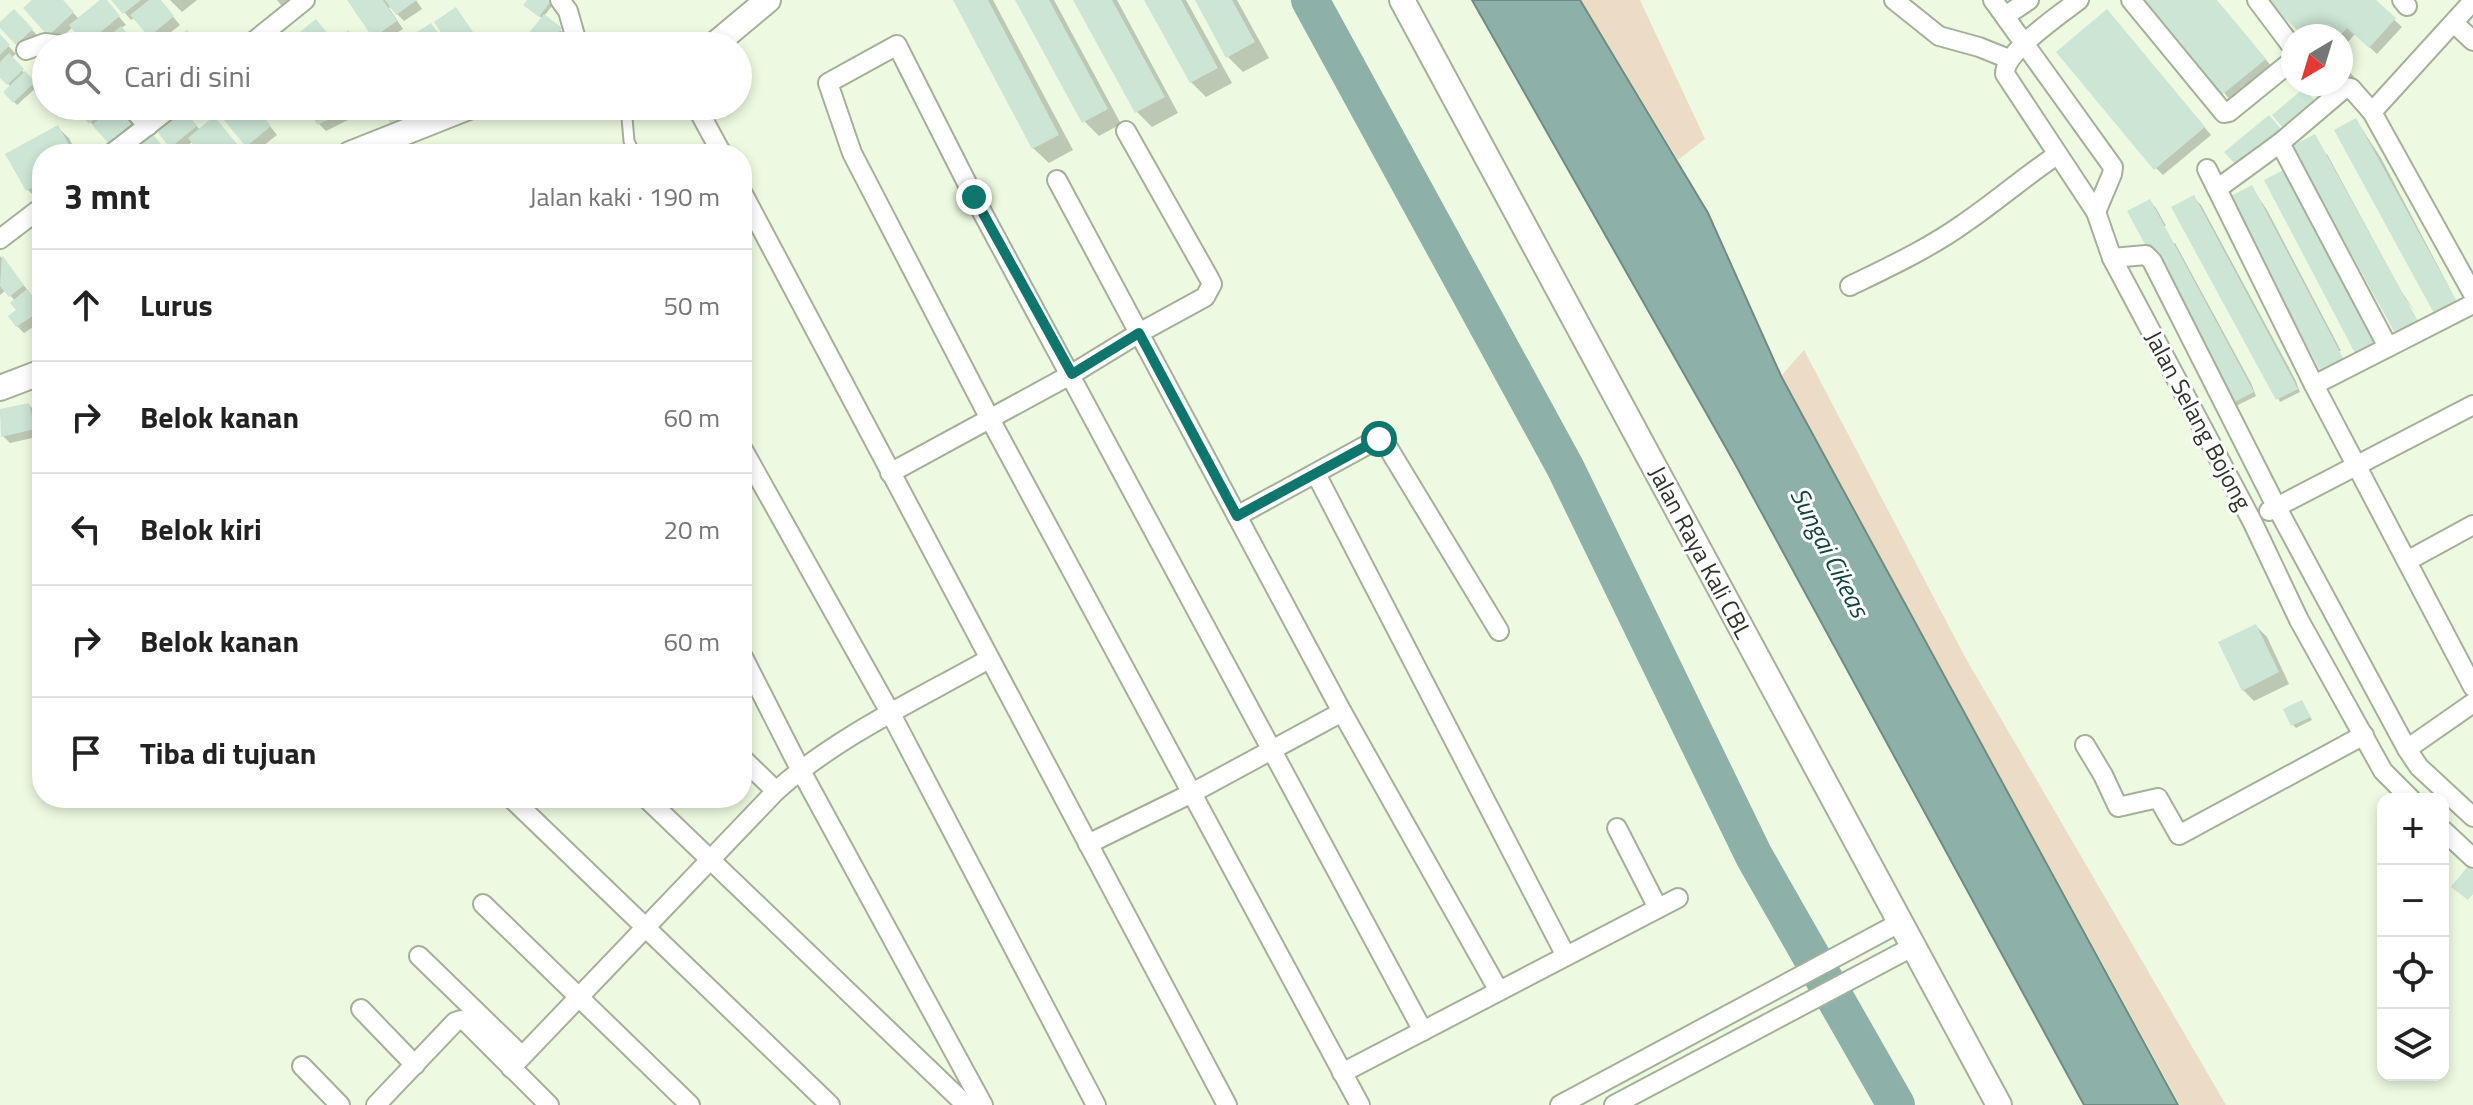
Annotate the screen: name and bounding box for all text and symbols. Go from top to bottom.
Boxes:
north arrow [2281,24,2353,96]
search box [32,32,752,120]
text: Cari di sini [124,53,251,99]
icon: search [60,54,104,98]
text: 3 mnt [64,170,150,222]
text: Jalan kaki · 190 m [529,177,720,216]
route end [956,179,992,215]
text: Lurus [140,282,213,328]
icon: ahead [64,283,108,327]
text: 50 m [663,286,720,325]
street label: Jalan Selang Bojong [2137,324,2261,516]
text: Belok kanan [140,394,299,440]
icon: right [64,395,108,439]
text: 60 m [663,398,720,437]
route start [1361,421,1397,457]
street label: Jalan Raya Kali CBL [1640,459,1762,645]
water label: Sungai Cikeas [1781,480,1880,625]
text: Belok kiri [140,506,262,552]
icon: left [64,507,108,551]
text: 20 m [663,510,720,549]
text: Belok kanan [140,618,299,664]
icon: right [64,619,108,663]
text: 60 m [663,622,720,661]
text: Tiba di tujuan [140,730,316,776]
icon: arrive [64,731,108,775]
map controls [2377,793,2449,1081]
button: + [2377,793,2449,865]
button: − [2377,865,2449,937]
button: locate [2377,937,2449,1009]
button: layers [2377,1009,2449,1081]

